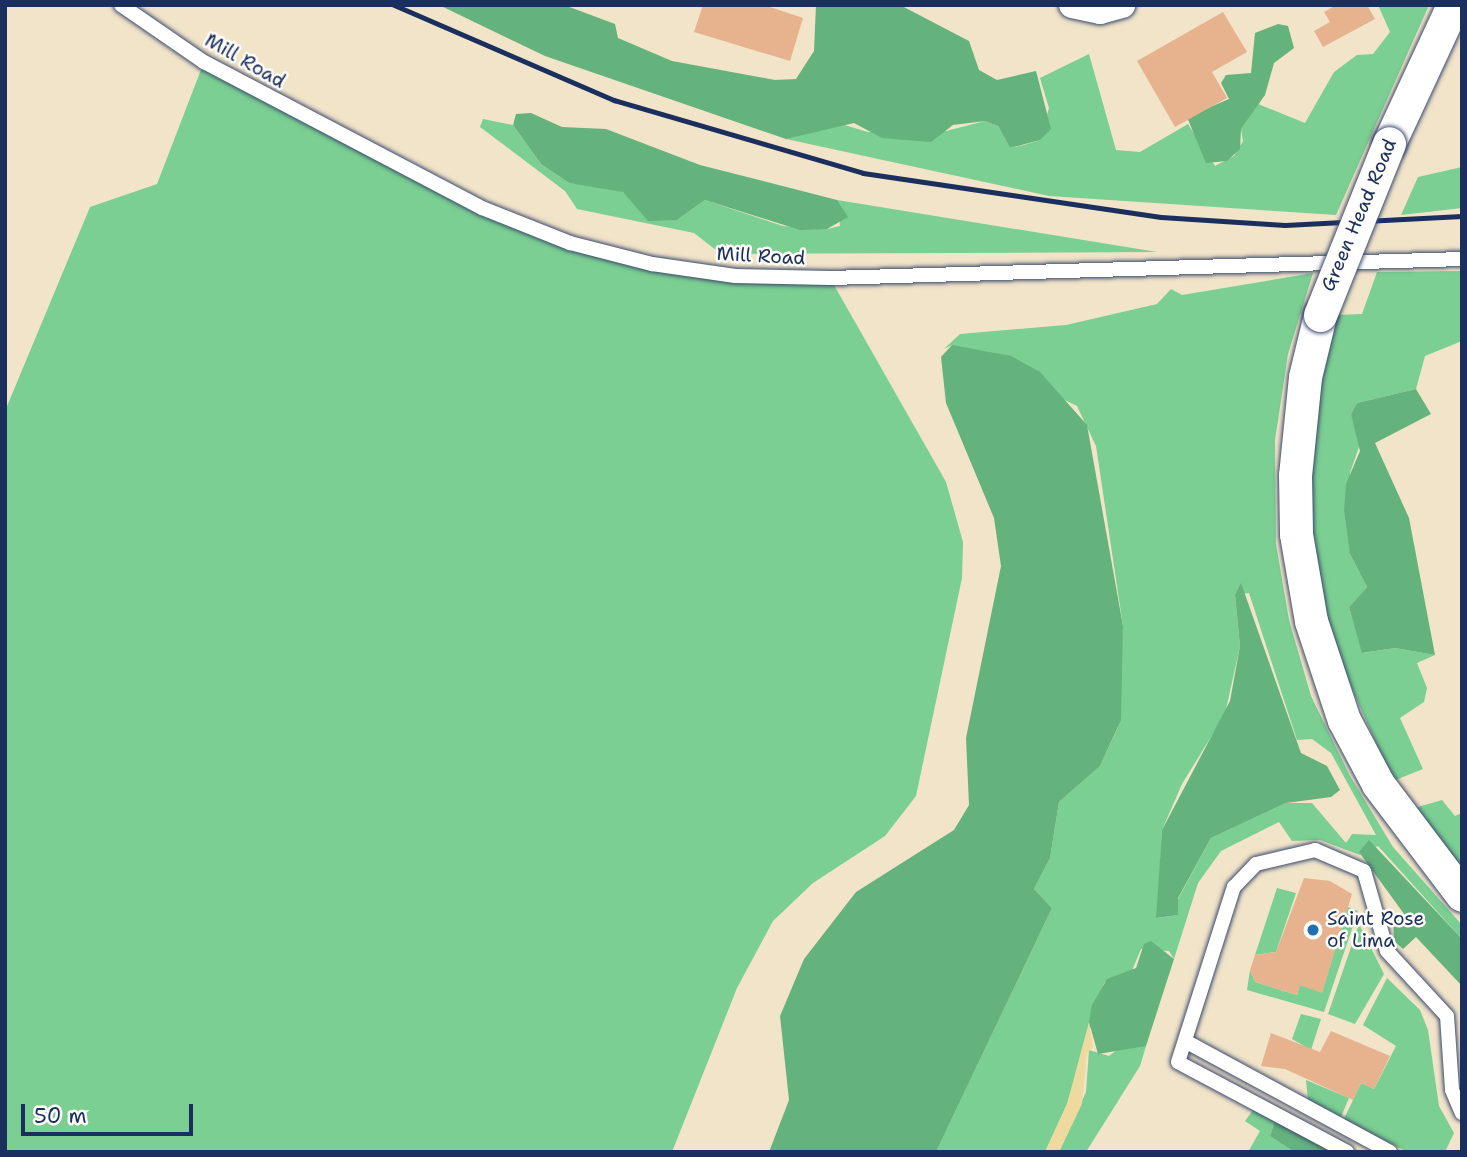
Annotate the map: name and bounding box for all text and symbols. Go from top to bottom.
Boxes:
street label: Mill Road [201,29,289,93]
street label: Green Head Road [1317,135,1401,295]
street label: Mill Road [716,242,806,270]
place label: Saint Rose of Lima [1327,908,1424,952]
marker: Saint Rose of Lima [1305,922,1321,938]
scale bar [24,1090,196,1134]
text: 50 m [34,1102,87,1130]

